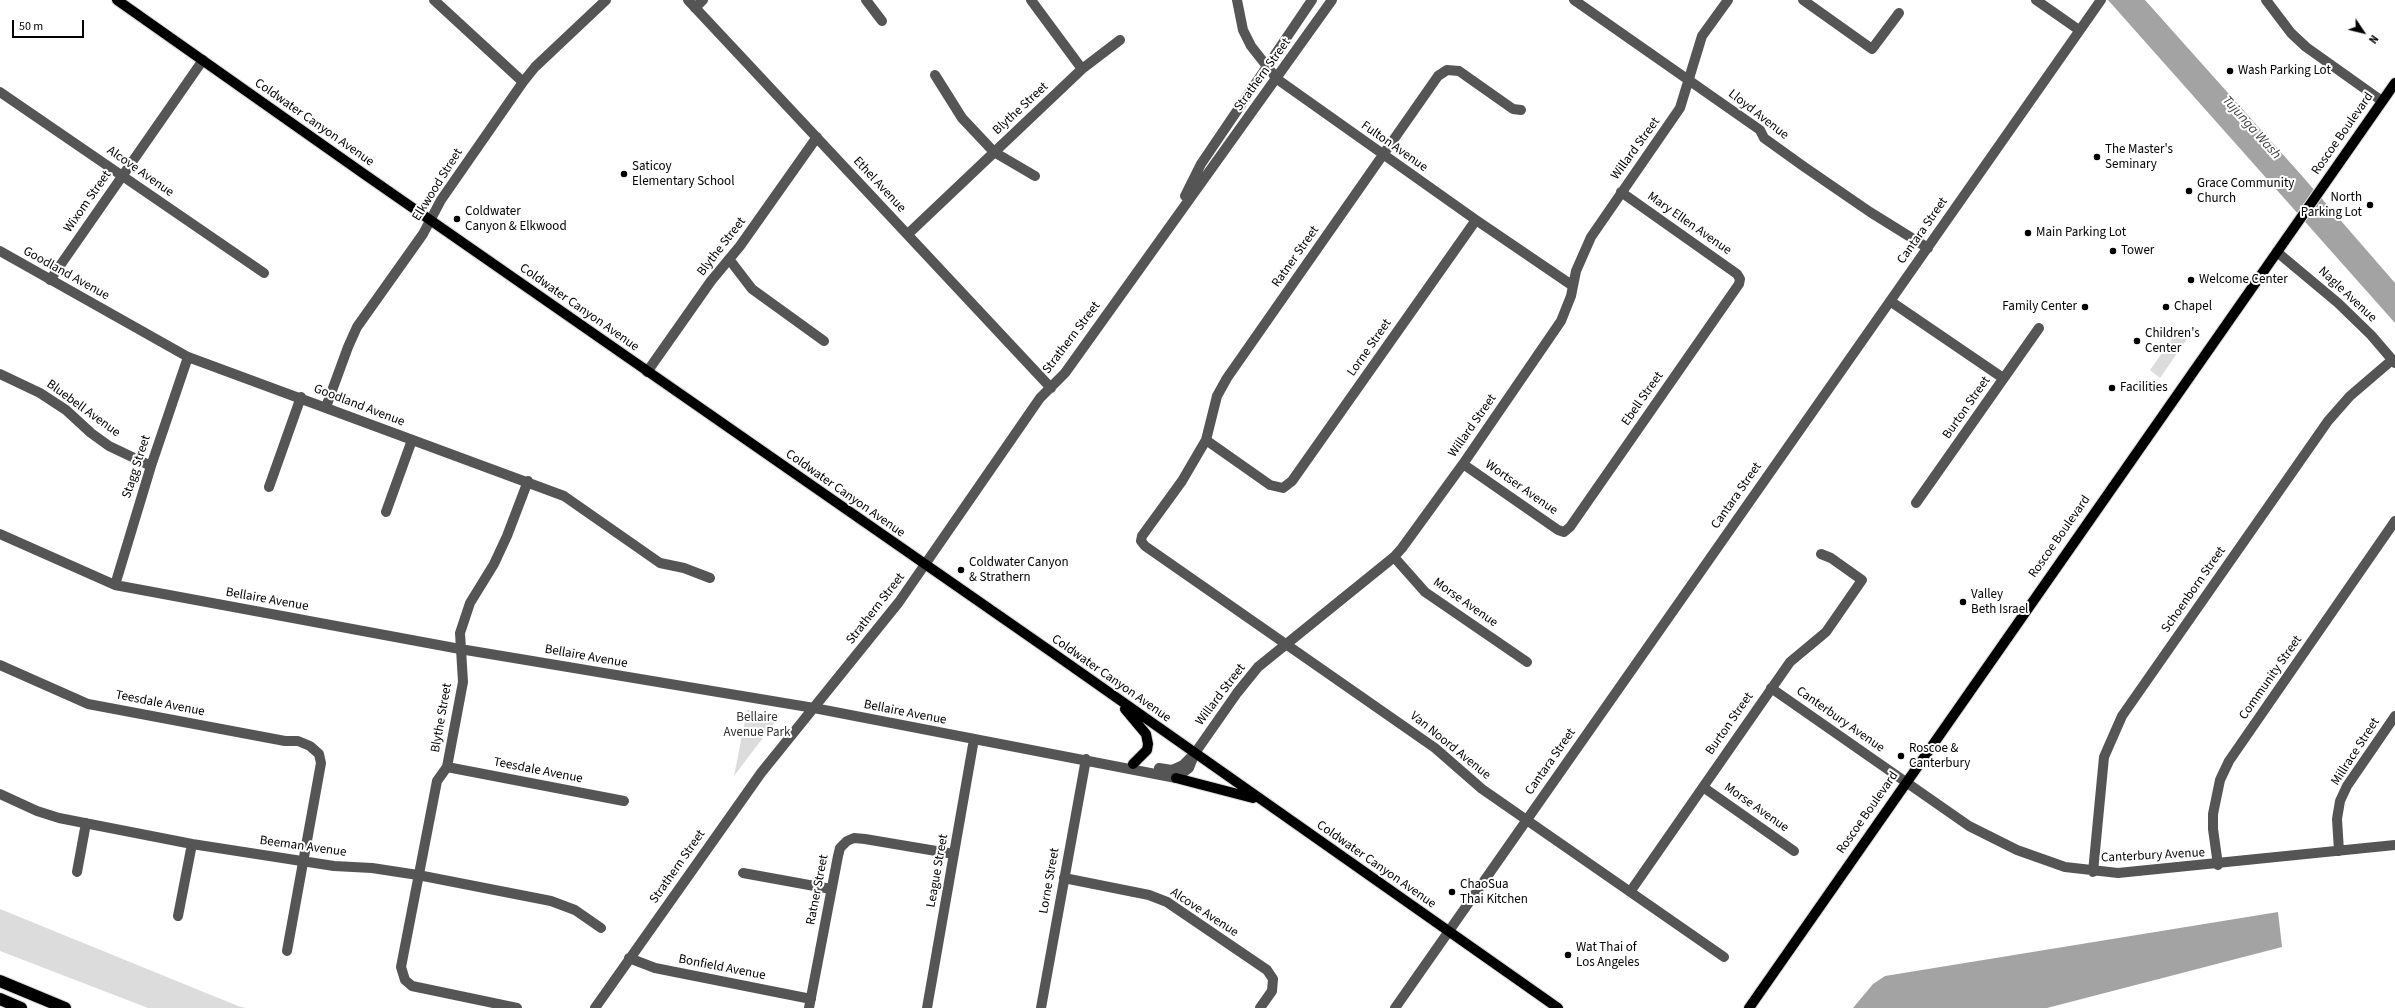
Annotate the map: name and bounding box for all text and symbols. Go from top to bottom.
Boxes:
scale bar [14,12,86,38]
north arrow [2343,12,2383,52]
text: 50 m [19,18,43,35]
text: N [2365,32,2381,46]
street label: Strathern Street [1231,36,1295,114]
place label: Wash Parking Lot [2238,63,2331,79]
marker: Wash Parking Lot [2225,66,2235,76]
street label: Coldwater Canyon Avenue [251,76,377,170]
street label: Blythe Street [990,79,1052,139]
street label: Lloyd Avenue [1725,87,1791,143]
street label: Roscoe Boulevard [2309,90,2377,178]
water label: Tujunga Wash [2218,93,2284,163]
street label: Willard Street [1608,115,1664,183]
street label: Fulton Avenue [1358,118,1430,176]
place label: The Master's Seminary [2105,142,2173,173]
street label: Alcove Avenue [104,143,176,201]
street label: Elkwood Street [410,146,466,224]
marker: The Master's Seminary [2092,152,2102,162]
street label: Ethel Avenue [849,154,909,216]
place label: Saticoy Elementary School [632,159,734,190]
street label: Wixom Street [61,168,115,236]
marker: Saticoy Elementary School [619,169,629,179]
place label: Grace Community Church [2197,176,2294,207]
marker: Grace Community Church [2184,186,2194,196]
street label: Mary Ellen Avenue [1644,189,1734,259]
place label: North Parking Lot [2301,190,2362,221]
street label: Cantara Street [1894,195,1952,267]
marker: North Parking Lot [2365,200,2375,210]
place label: Coldwater Canyon & Elkwood [465,204,567,235]
marker: Coldwater Canyon & Elkwood [452,214,462,224]
street label: Blythe Street [694,215,750,279]
street label: Ratner Street [1269,223,1323,291]
place label: Main Parking Lot [2036,225,2126,241]
marker: Main Parking Lot [2023,228,2033,238]
place label: Tower [2121,243,2154,259]
street label: Goodland Avenue [20,244,112,304]
marker: Tower [2108,246,2118,256]
street label: Coldwater Canyon Avenue [516,261,642,355]
street label: Nagle Avenue [2315,264,2379,326]
place label: Welcome Center [2199,272,2288,288]
marker: Welcome Center [2186,275,2196,285]
street label: Strathern Street [1040,299,1104,377]
place label: Family Center [2002,299,2077,315]
place label: Chapel [2174,299,2212,315]
marker: Family Center [2080,302,2090,312]
marker: Chapel [2161,302,2171,312]
street label: Lorne Street [1345,316,1395,380]
place label: Children's Center [2145,326,2200,357]
marker: Children's Center [2132,336,2142,346]
street label: Ebell Street [1619,369,1667,429]
street label: Burton Street [1940,374,1994,442]
street label: Bluebell Avenue [43,377,123,441]
place label: Facilities [2120,380,2168,396]
street label: Goodland Avenue [311,381,407,431]
marker: Facilities [2107,383,2117,393]
street label: Willard Street [1446,391,1500,461]
street label: Stagg Street [119,433,155,501]
street label: Coldwater Canyon Avenue [782,447,908,541]
street label: Wortser Avenue [1482,457,1560,519]
street label: Cantara Street [1708,460,1766,532]
street label: Roscoe Boulevard [2026,493,2094,581]
street label: Schoenborn Street [2158,544,2230,636]
place label: Coldwater Canyon & Strathern [969,555,1069,586]
marker: Coldwater Canyon & Strathern [956,565,966,575]
street label: Strathern Street [843,570,909,648]
street label: Morse Avenue [1430,575,1500,631]
street label: Bellaire Avenue [224,585,310,615]
place label: Valley Beth Israel [1971,587,2028,618]
marker: Valley Beth Israel [1958,597,1968,607]
street label: Coldwater Canyon Avenue [1048,632,1174,726]
street label: Community Street [2236,633,2306,723]
street label: Bellaire Avenue [543,642,629,672]
street label: Willard Street [1193,661,1249,729]
street label: Blythe Street [428,682,456,754]
street label: Canterbury Avenue [1793,684,1887,756]
street label: Teesdale Avenue [114,688,206,720]
street label: Burton Street [1703,690,1757,758]
street label: Bellaire Avenue [862,697,948,729]
street label: Van Noord Avenue [1406,709,1494,783]
park label: Bellaire Avenue Park [724,710,790,741]
street label: Millrace Street [2328,715,2384,789]
street label: Cantara Street [1522,726,1580,798]
place label: Roscoe & Canterbury [1909,741,1970,772]
marker: Roscoe & Canterbury [1896,751,1906,761]
street label: Teesdale Avenue [492,755,584,787]
street label: Roscoe Boulevard [1834,769,1902,857]
street label: Morse Avenue [1721,780,1791,836]
street label: Coldwater Canyon Avenue [1313,818,1439,912]
street label: Strathern Street [647,827,709,907]
street label: Beeman Avenue [259,833,347,861]
street label: League Street [924,833,952,909]
street label: Canterbury Avenue [2101,845,2205,867]
street label: Lorne Street [1037,847,1063,915]
street label: Ratner Street [804,853,832,927]
place label: ChaoSua Thai Kitchen [1460,877,1528,908]
street label: Alcove Avenue [1167,885,1241,941]
marker: ChaoSua Thai Kitchen [1447,887,1457,897]
place label: Wat Thai of Los Angeles [1576,940,1639,971]
marker: Wat Thai of Los Angeles [1563,950,1573,960]
street label: Bonfield Avenue [677,952,767,984]

